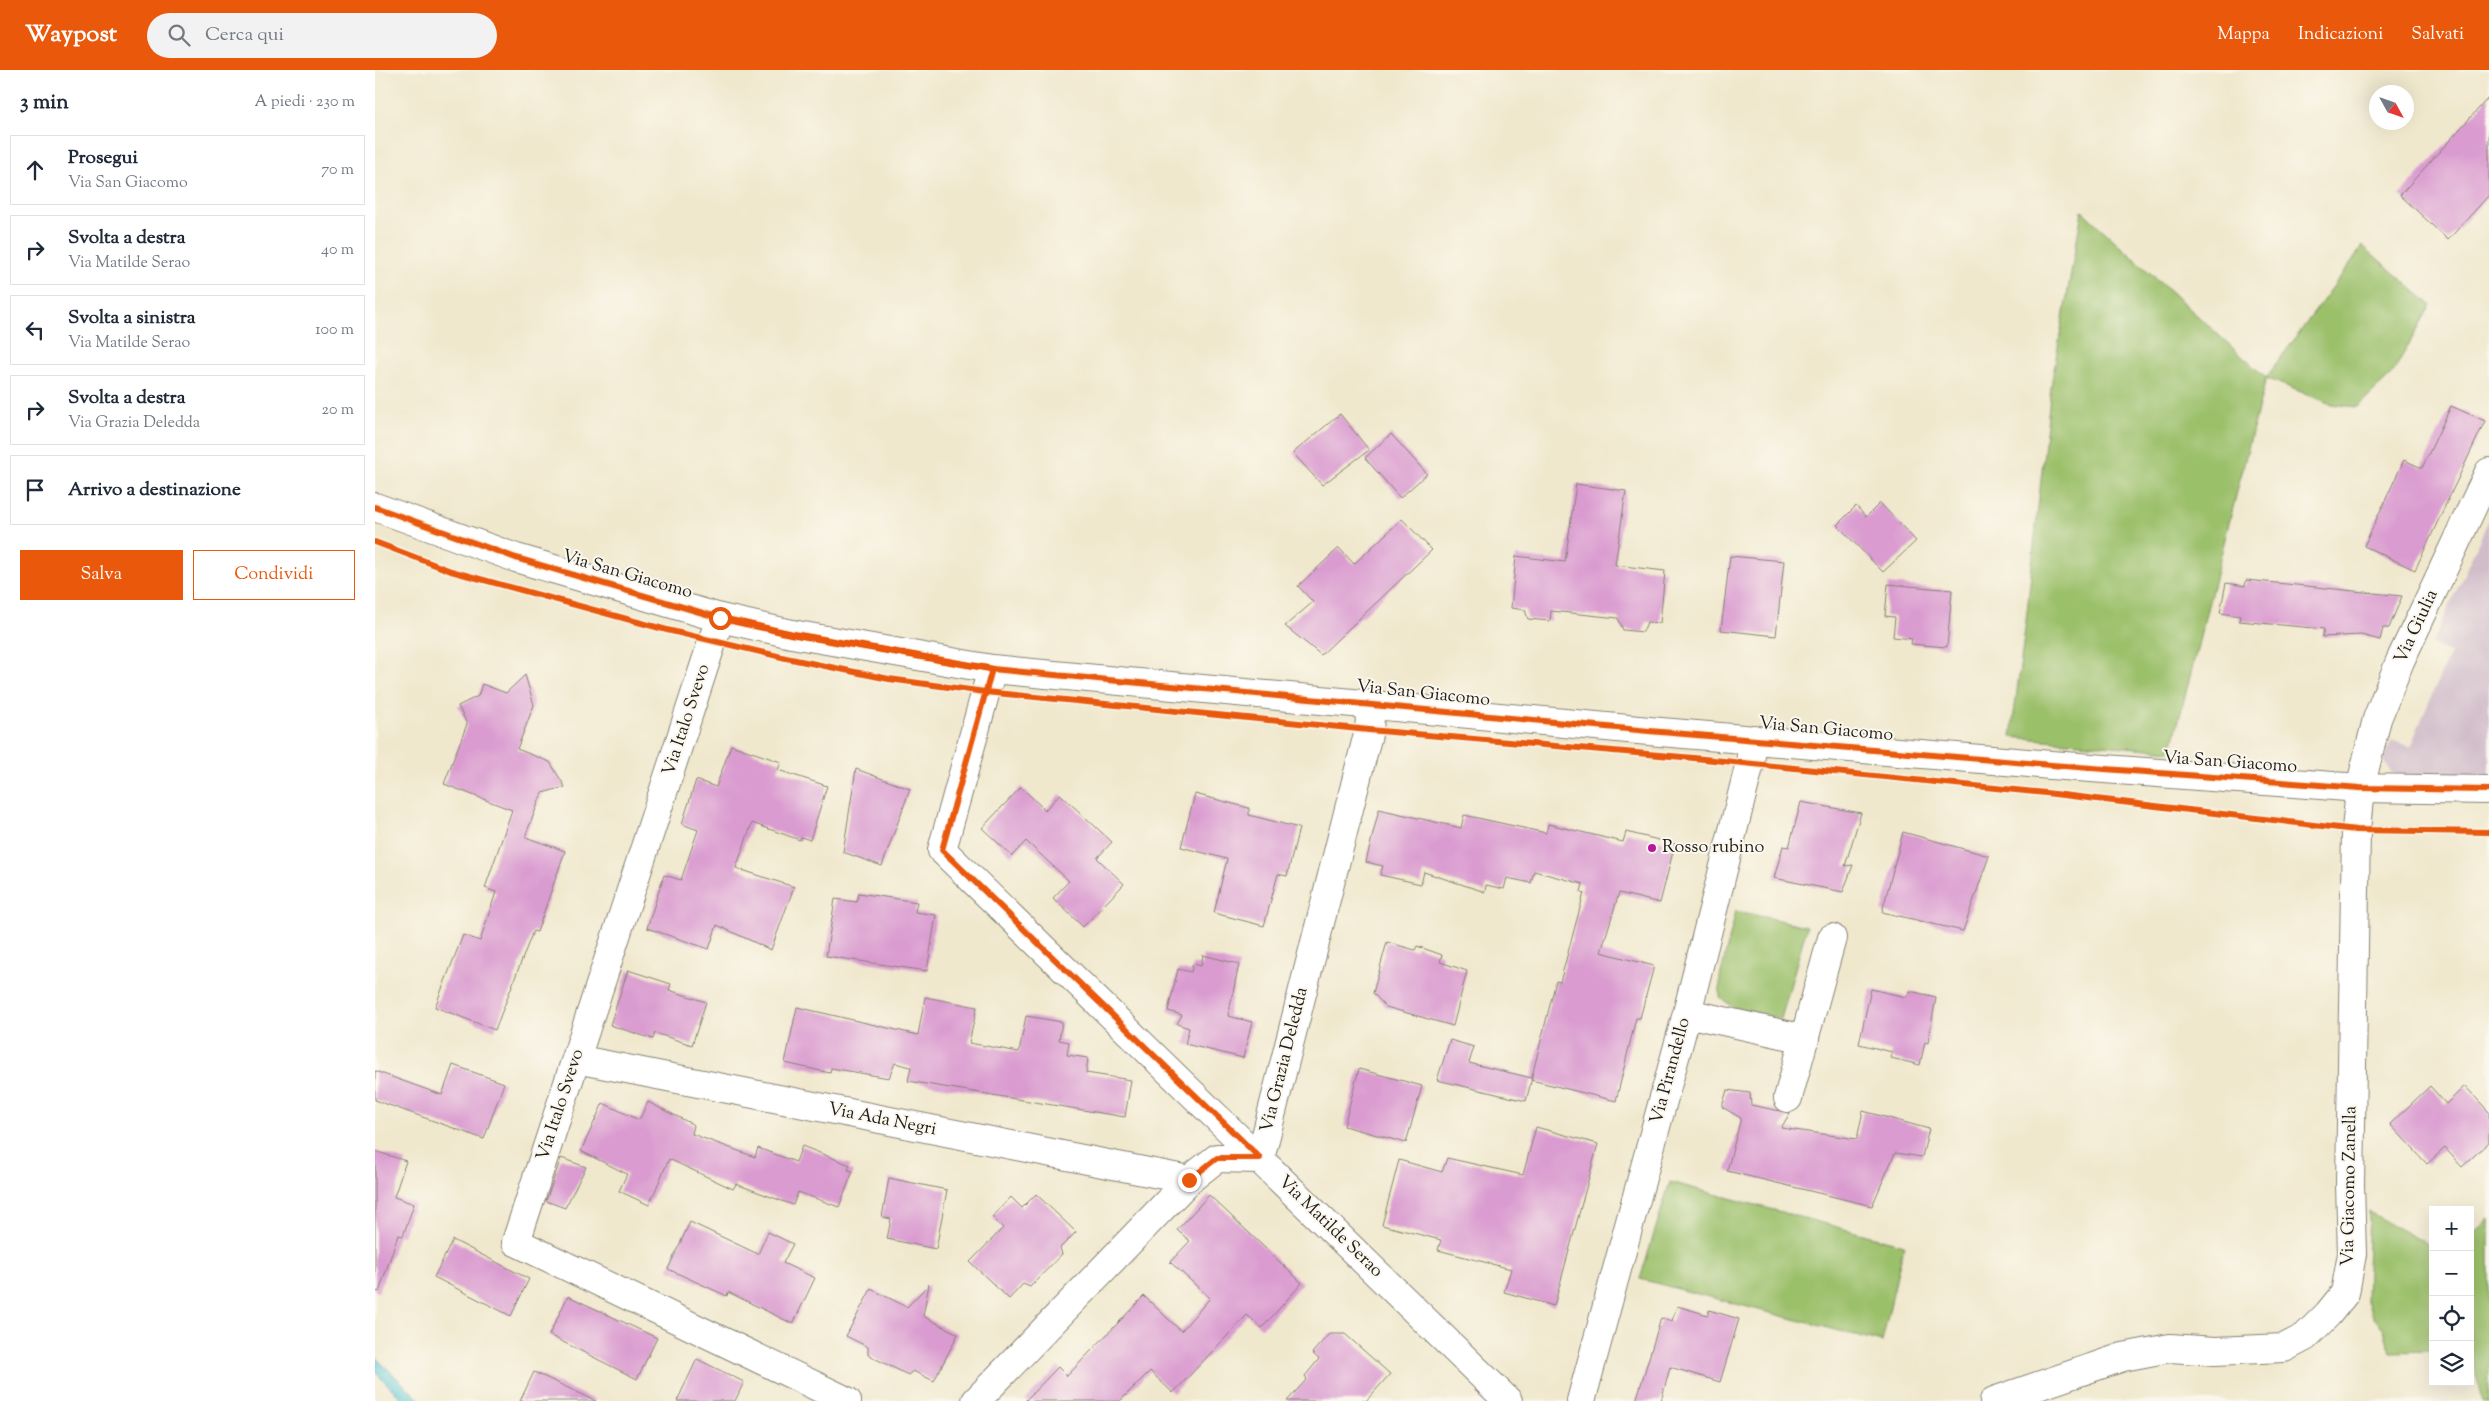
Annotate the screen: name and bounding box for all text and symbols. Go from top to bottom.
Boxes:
search box [147,13,497,58]
text: Waypost [25,18,117,52]
icon: search [165,21,193,49]
text: Cerca qui [205,22,284,49]
text: Mappa [2217,22,2270,48]
text: Indicazioni [2298,22,2383,48]
text: Salvati [2411,22,2464,48]
north arrow [2369,85,2414,130]
text: 3 min [20,88,69,118]
text: A piedi · 230 m [254,91,355,114]
text: Prosegui [68,145,138,172]
icon: ahead [21,156,49,184]
text: 70 m [321,159,354,182]
text: Via San Giacomo [68,172,188,195]
text: Svolta a destra [68,225,185,252]
icon: right [21,236,49,264]
text: 40 m [321,239,354,262]
text: Via Matilde Serao [68,252,190,275]
text: Svolta a sinistra [68,305,196,332]
icon: left [21,316,49,344]
text: 100 m [315,319,354,342]
text: Via Matilde Serao [68,332,190,355]
text: Svolta a destra [68,385,185,412]
icon: right [21,396,49,424]
text: 20 m [321,399,354,422]
text: Via Grazia Deledda [68,412,200,435]
icon: arrive [21,476,49,504]
text: Arrivo a destinazione [68,477,241,504]
street label: Via San Giacomo [559,544,695,606]
button: Salva [20,550,183,600]
button: Condividi [193,550,355,600]
street label: Via Giulia [2388,586,2446,668]
route start [709,607,732,630]
street label: Via Italo Svevo [657,661,717,779]
street label: Via San Giacomo [1355,674,1491,714]
street label: Via San Giacomo [1758,711,1894,749]
street label: Via San Giacomo [2162,745,2298,781]
place label: Rosso rubino [1662,835,1764,861]
marker: Rosso rubino [1646,842,1658,854]
street label: Via Grazia Deledda [1254,985,1316,1135]
street label: Via Pirandello [1644,1015,1698,1127]
street label: Via Italo Svevo [531,1046,591,1164]
street label: Via Ada Negri [826,1097,938,1143]
street label: Via Giacomo Zanella [2336,1106,2364,1266]
route end [1178,1169,1201,1192]
street label: Via Matilde Serao [1272,1170,1389,1284]
map controls [2429,1206,2474,1386]
button: + [2429,1206,2474,1251]
button: − [2429,1251,2474,1296]
button: locate [2429,1296,2474,1341]
button: layers [2429,1341,2474,1386]

